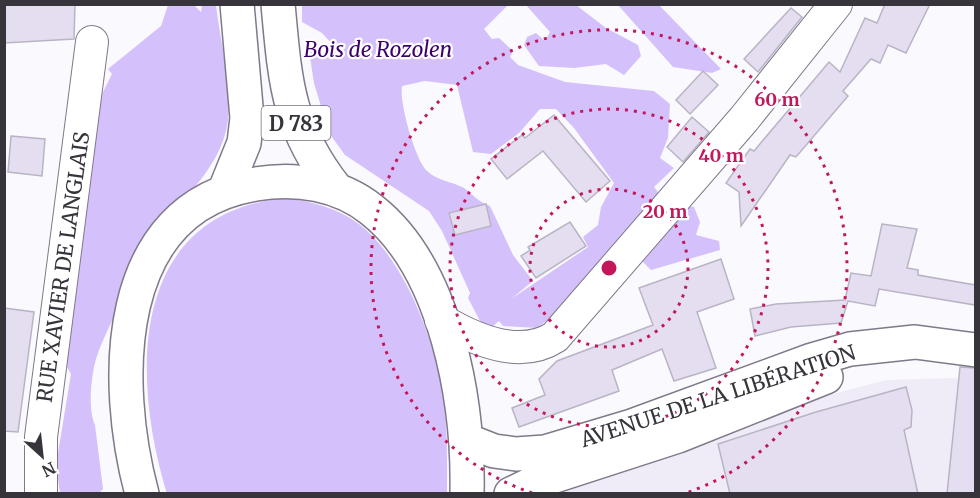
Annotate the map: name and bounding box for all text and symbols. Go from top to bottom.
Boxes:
park label: Bois de Rozolen [304,36,452,63]
text: 60 m [754,88,800,111]
road number: D 783 [262,106,330,140]
street label: RUE XAVIER DE LANGLAIS [31,130,95,404]
text: 40 m [698,144,744,167]
text: 20 m [643,200,687,223]
centre of rings [599,258,619,278]
street label: AVENUE DE LA LIBÉRATION [576,338,859,454]
north arrow [12,426,72,486]
text: N [38,458,59,481]

